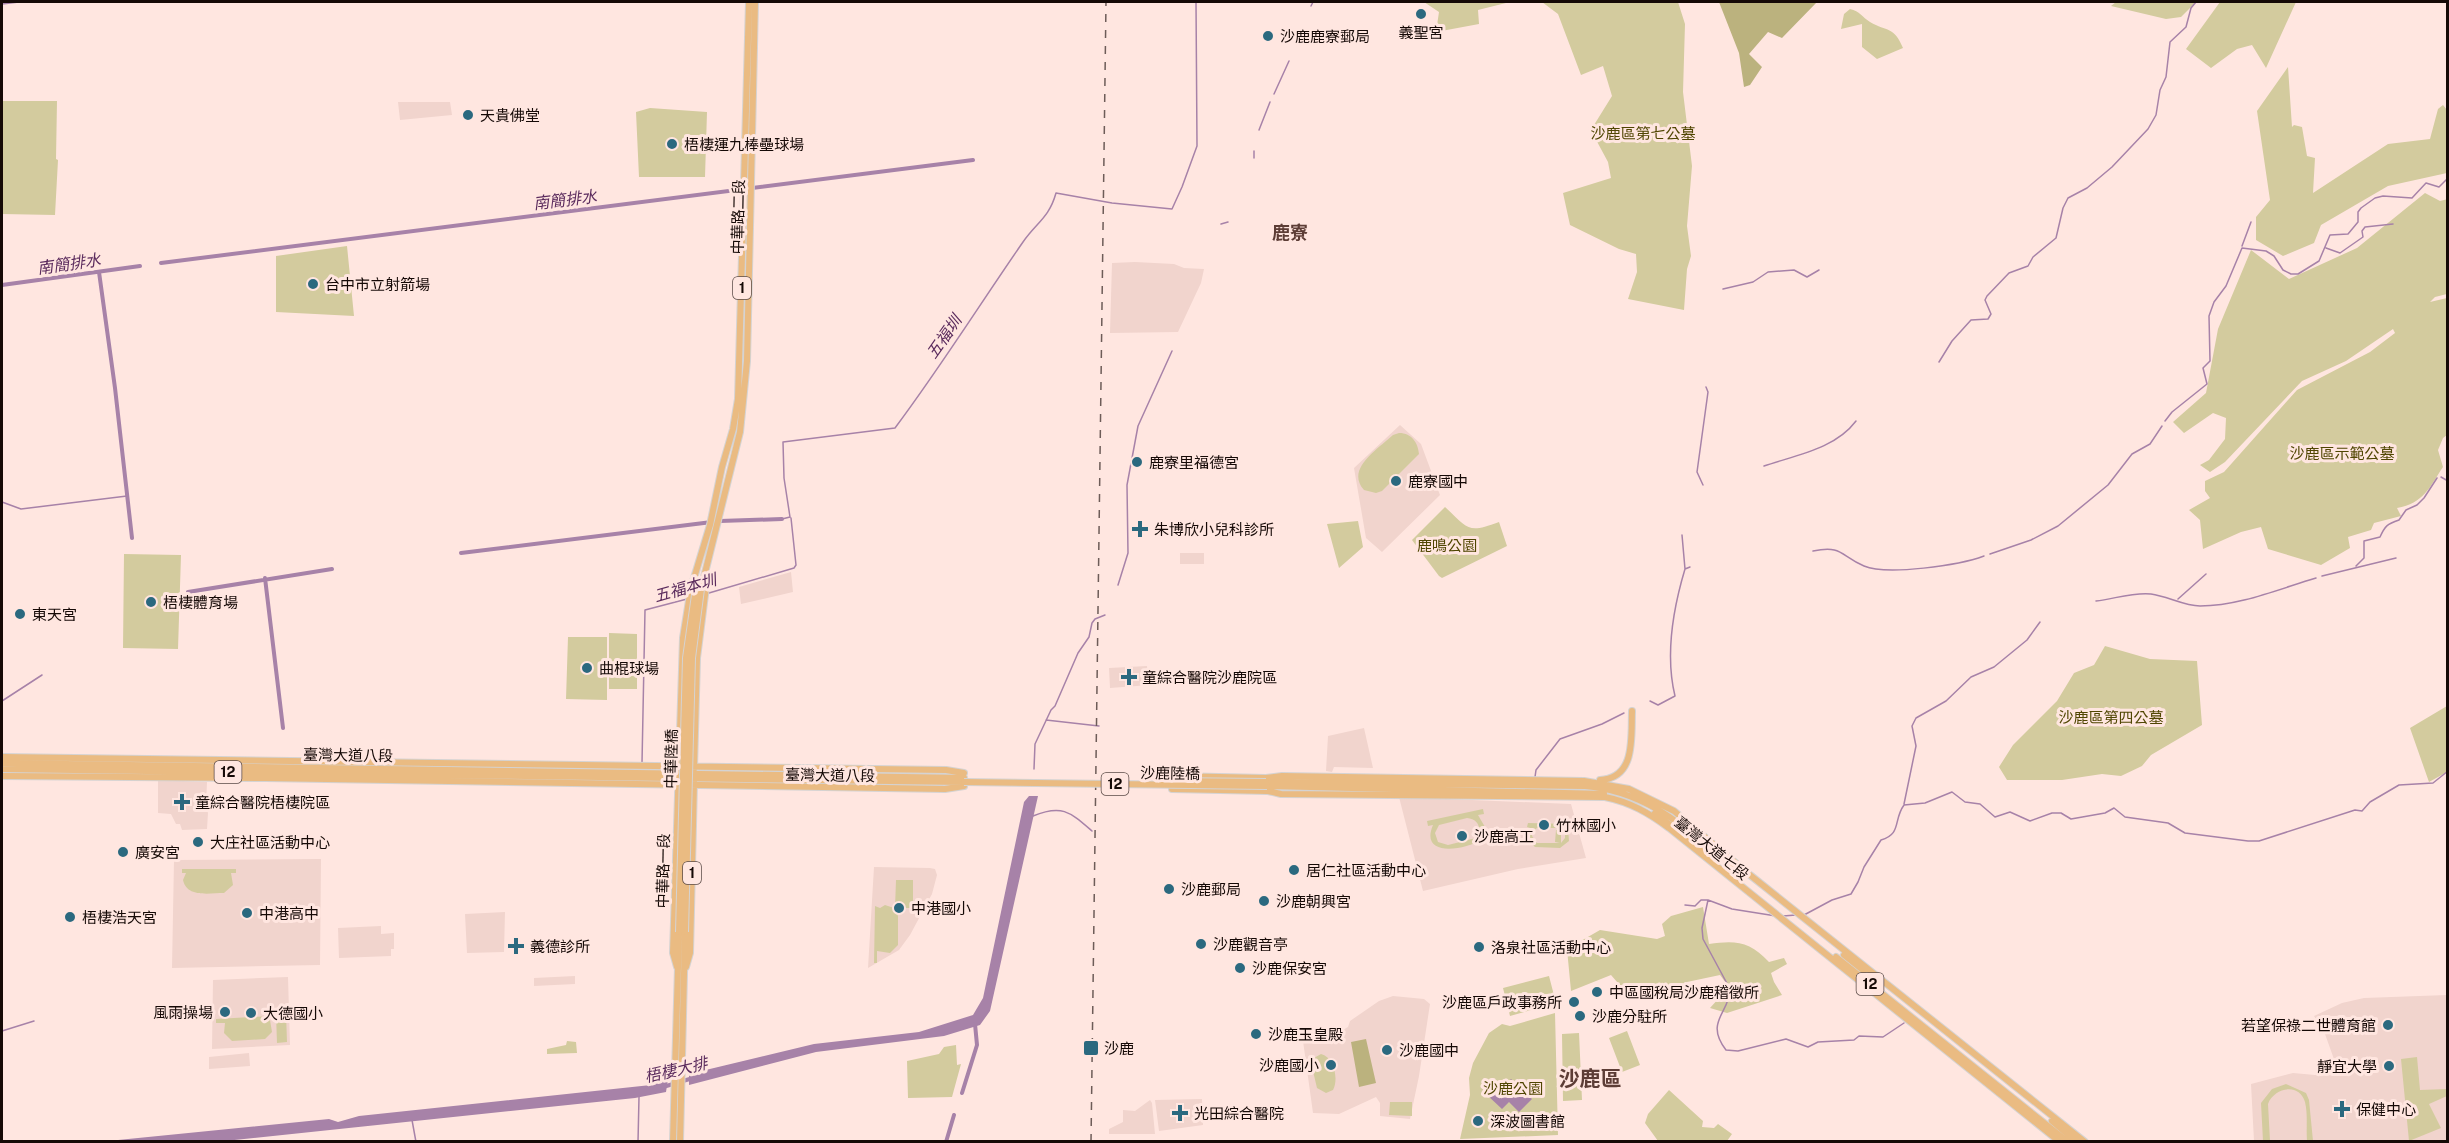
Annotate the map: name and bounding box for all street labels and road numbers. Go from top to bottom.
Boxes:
street label: 中華路二段 [729,179,747,255]
road number: 1 [733,277,751,299]
street label: 中華陸橋 [662,729,680,789]
street label: 臺灣大道八段 [303,746,393,764]
road number: 12 [214,761,242,783]
street label: 沙鹿陸橋 [1140,764,1200,782]
street label: 臺灣大道八段 [785,766,875,784]
road number: 12 [1102,773,1128,795]
street label: 臺灣大道七段 [1672,813,1752,883]
street label: 中華路一段 [654,833,672,909]
road number: 1 [683,862,701,884]
road number: 12 [1856,973,1884,995]

